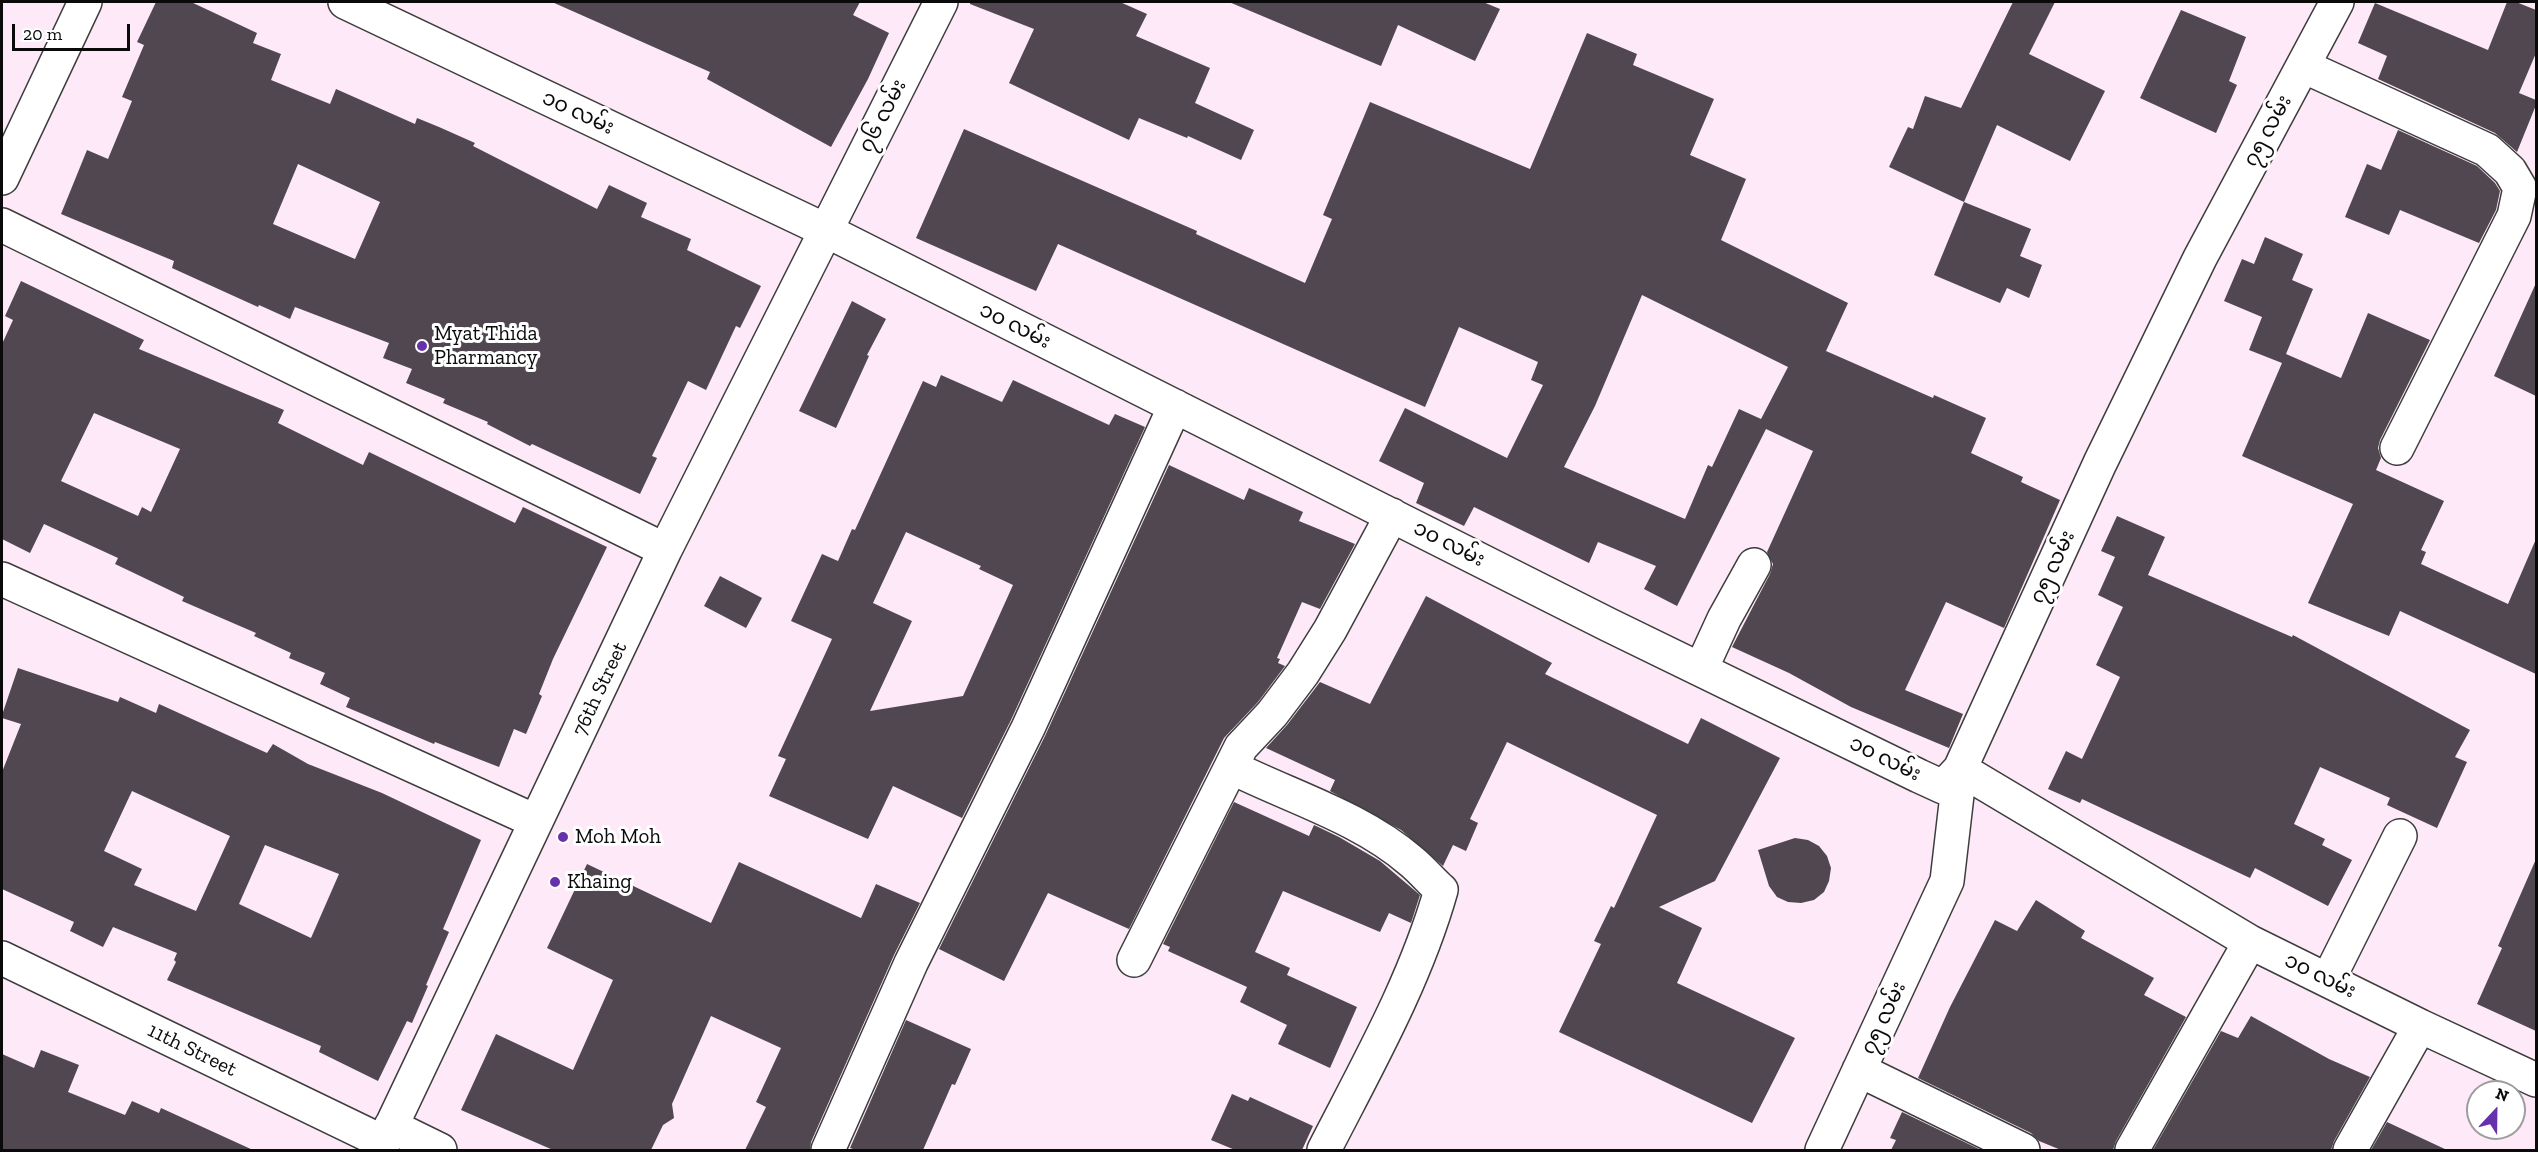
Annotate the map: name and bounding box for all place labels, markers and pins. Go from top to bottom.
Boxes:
place label: Myat Thida Pharmancy [434,321,538,371]
marker: Myat Thida Pharmancy [415,339,429,353]
place label: Moh Moh [575,824,661,850]
marker: Moh Moh [556,830,570,844]
place label: Khaing [567,869,632,895]
marker: Khaing [548,875,562,889]

